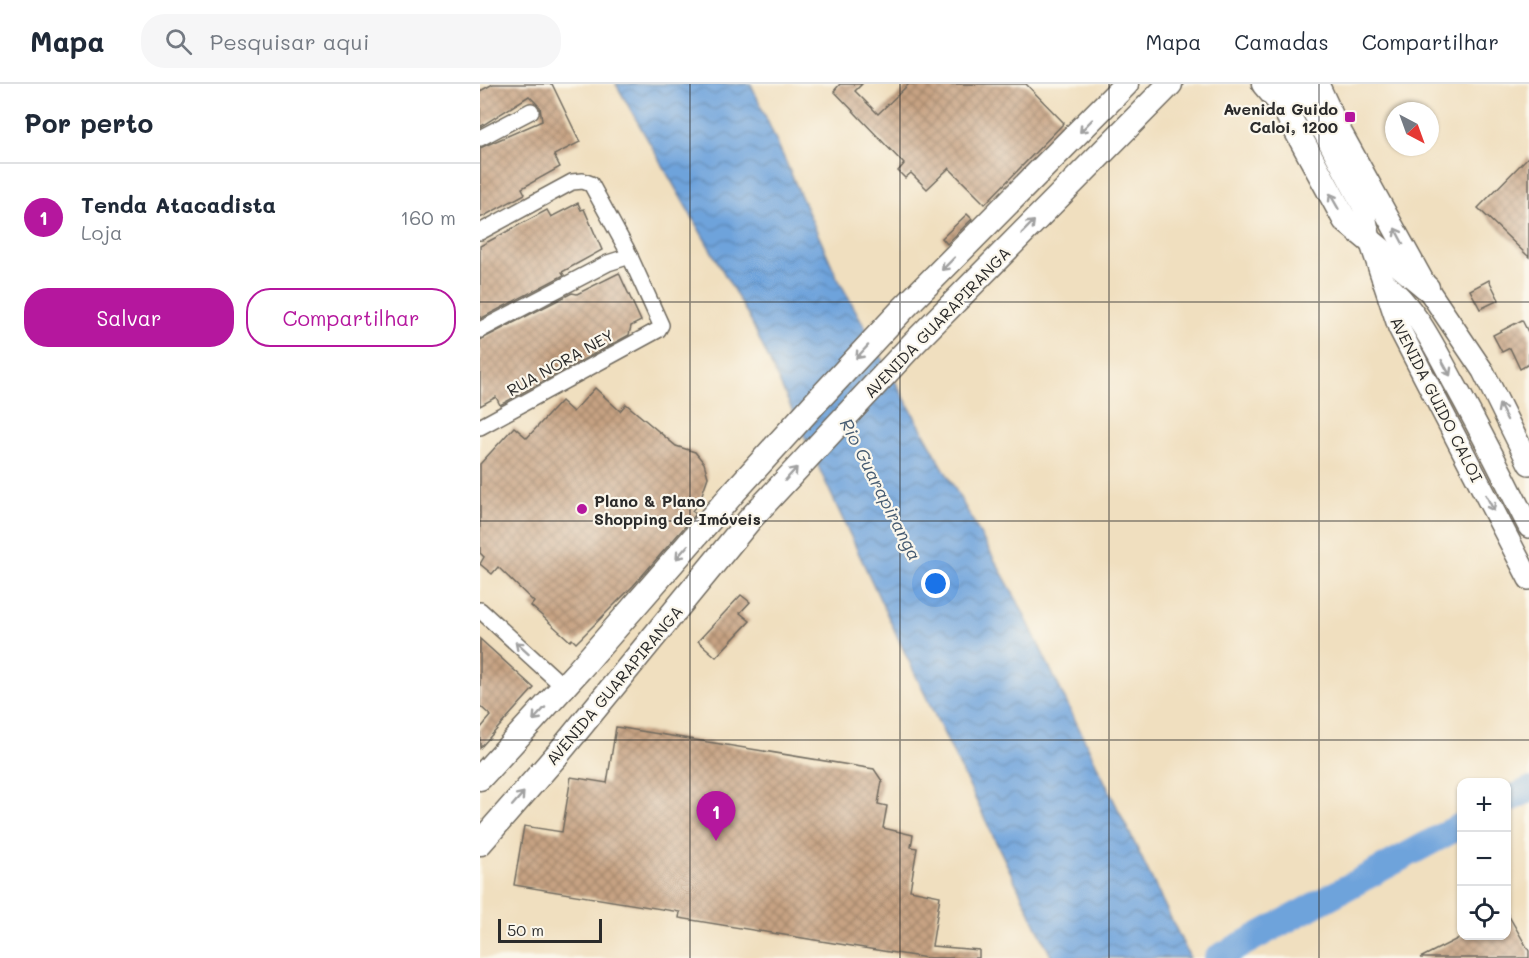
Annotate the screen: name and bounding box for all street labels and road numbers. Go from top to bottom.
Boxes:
street label: AVENIDA GUARAPIRANGA [859,242,1015,402]
street label: AVENIDA GUIDO CALOI [1386,313,1488,485]
street label: RUA NORA NEY [503,324,617,400]
street label: AVENIDA GUARAPIRANGA [541,601,687,769]

